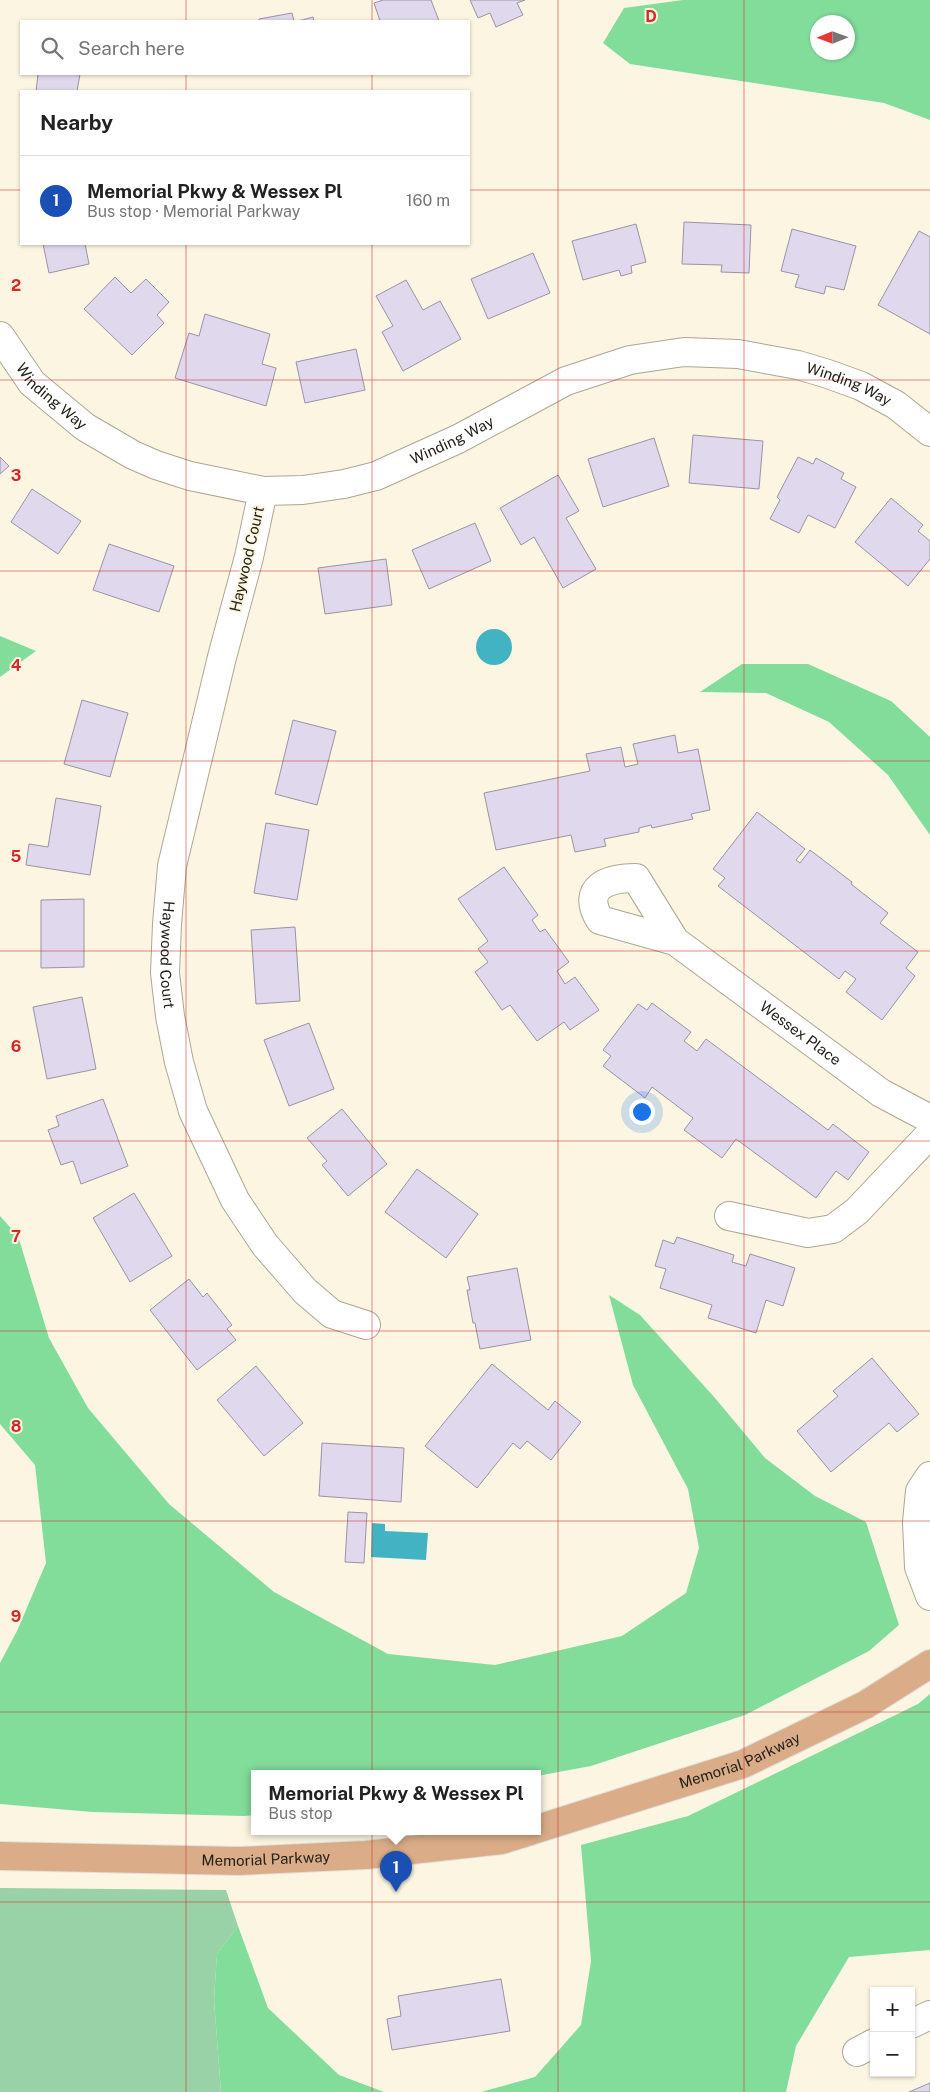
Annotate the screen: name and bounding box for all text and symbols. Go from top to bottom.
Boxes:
text: D [645,7,657,26]
north arrow [810,15,855,60]
search box [20,20,470,75]
icon: search [38,34,66,62]
text: Search here [78,37,185,59]
text: Nearby [40,110,113,135]
text: Memorial Pkwy & Wessex Pl [87,180,343,202]
text: 1 [53,191,59,210]
text: 160 m [406,191,450,210]
text: Bus stop · Memorial Parkway [87,202,300,221]
text: 2 [11,276,21,295]
street label: Winding Way [804,359,895,409]
street label: Winding Way [13,360,90,433]
street label: Winding Way [407,412,496,467]
text: 3 [11,466,21,485]
street label: Haywood Court [226,504,267,613]
text: 4 [11,656,22,675]
text: 5 [11,847,22,866]
street label: Haywood Court [157,900,178,1010]
street label: Wessex Place [757,998,844,1068]
text: 6 [11,1037,21,1056]
your location [629,1099,655,1125]
text: 7 [11,1227,21,1246]
text: 8 [11,1417,22,1436]
text: 9 [11,1607,21,1626]
street label: Memorial Parkway [677,1729,803,1792]
popup [251,1770,541,1835]
text: Memorial Pkwy & Wessex Pl [268,1782,524,1804]
text: Bus stop [268,1804,333,1823]
street label: Memorial Parkway [201,1848,331,1869]
pin: 1 [380,1851,412,1892]
map controls [870,1987,915,2077]
button: + [870,1987,915,2032]
button: − [870,2032,915,2077]

